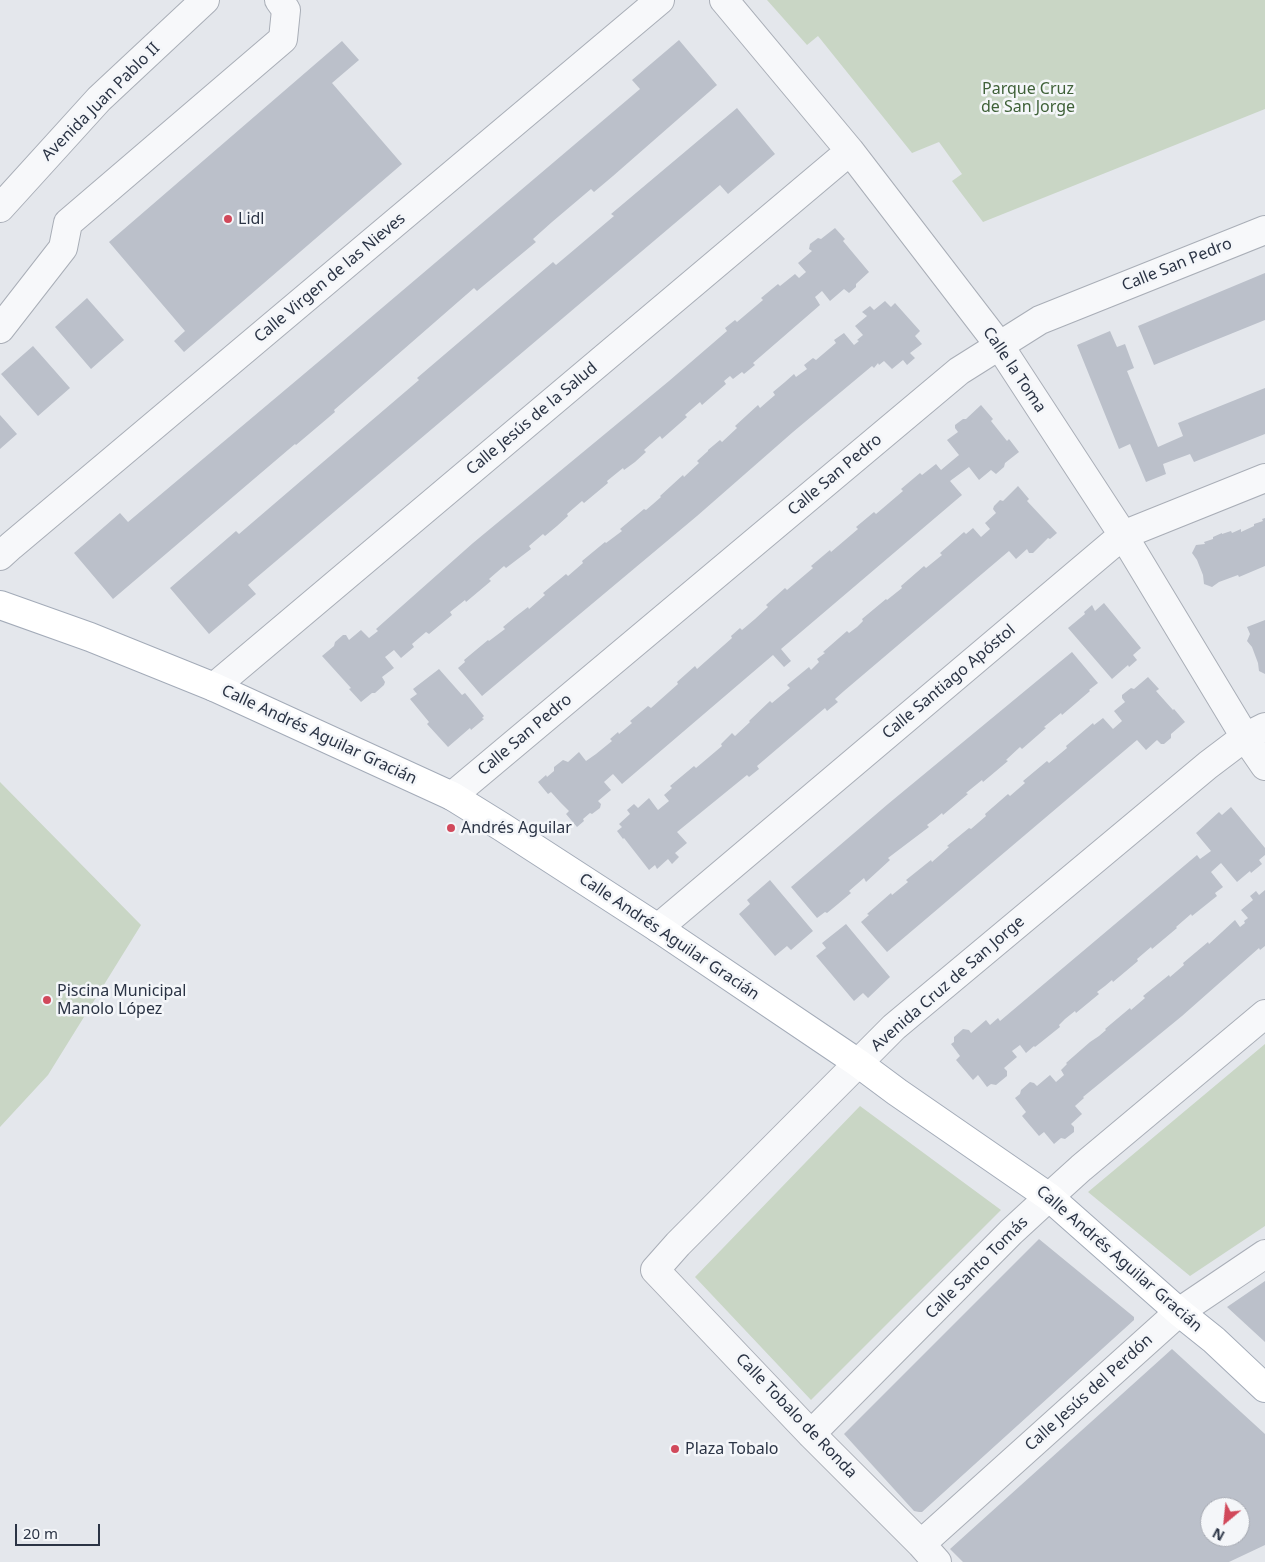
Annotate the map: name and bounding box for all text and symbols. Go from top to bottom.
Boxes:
street label: Avenida Juan Pablo II [38,39,164,165]
park label: Parque Cruz de San Jorge [981,79,1075,117]
place label: Lidl [238,209,264,229]
street label: Calle Virgen de las Nieves [251,209,409,347]
marker: Lidl [222,213,234,225]
street label: Calle San Pedro [1119,234,1235,296]
street label: Calle la Toma [978,324,1050,416]
street label: Calle Jesús de la Salud [463,359,601,479]
street label: Calle San Pedro [784,430,886,520]
street label: Calle Santiago Apóstol [879,621,1019,743]
street label: Calle Andrés Aguilar Gracián [218,681,420,789]
street label: Calle San Pedro [474,690,576,780]
place label: Andrés Aguilar [461,818,572,838]
marker: Andrés Aguilar [445,822,457,834]
street label: Calle Andrés Aguilar Gracián [575,869,763,1005]
street label: Avenida Cruz de San Jorge [867,912,1029,1056]
place label: Piscina Municipal Manolo López [57,981,186,1019]
marker: Piscina Municipal Manolo López [41,994,53,1006]
street label: Calle Andrés Aguilar Gracián [1032,1182,1206,1336]
street label: Calle Santo Tomás [922,1213,1032,1323]
street label: Calle Jesús del Perdón [1021,1331,1157,1455]
street label: Calle Tobalo de Ronda [731,1350,861,1482]
place label: Plaza Tobalo [685,1439,779,1459]
marker: Plaza Tobalo [669,1443,681,1455]
north arrow [1200,1497,1250,1547]
scale bar [18,1514,102,1546]
text: 20 m [23,1523,58,1543]
text: N [1209,1524,1228,1546]

